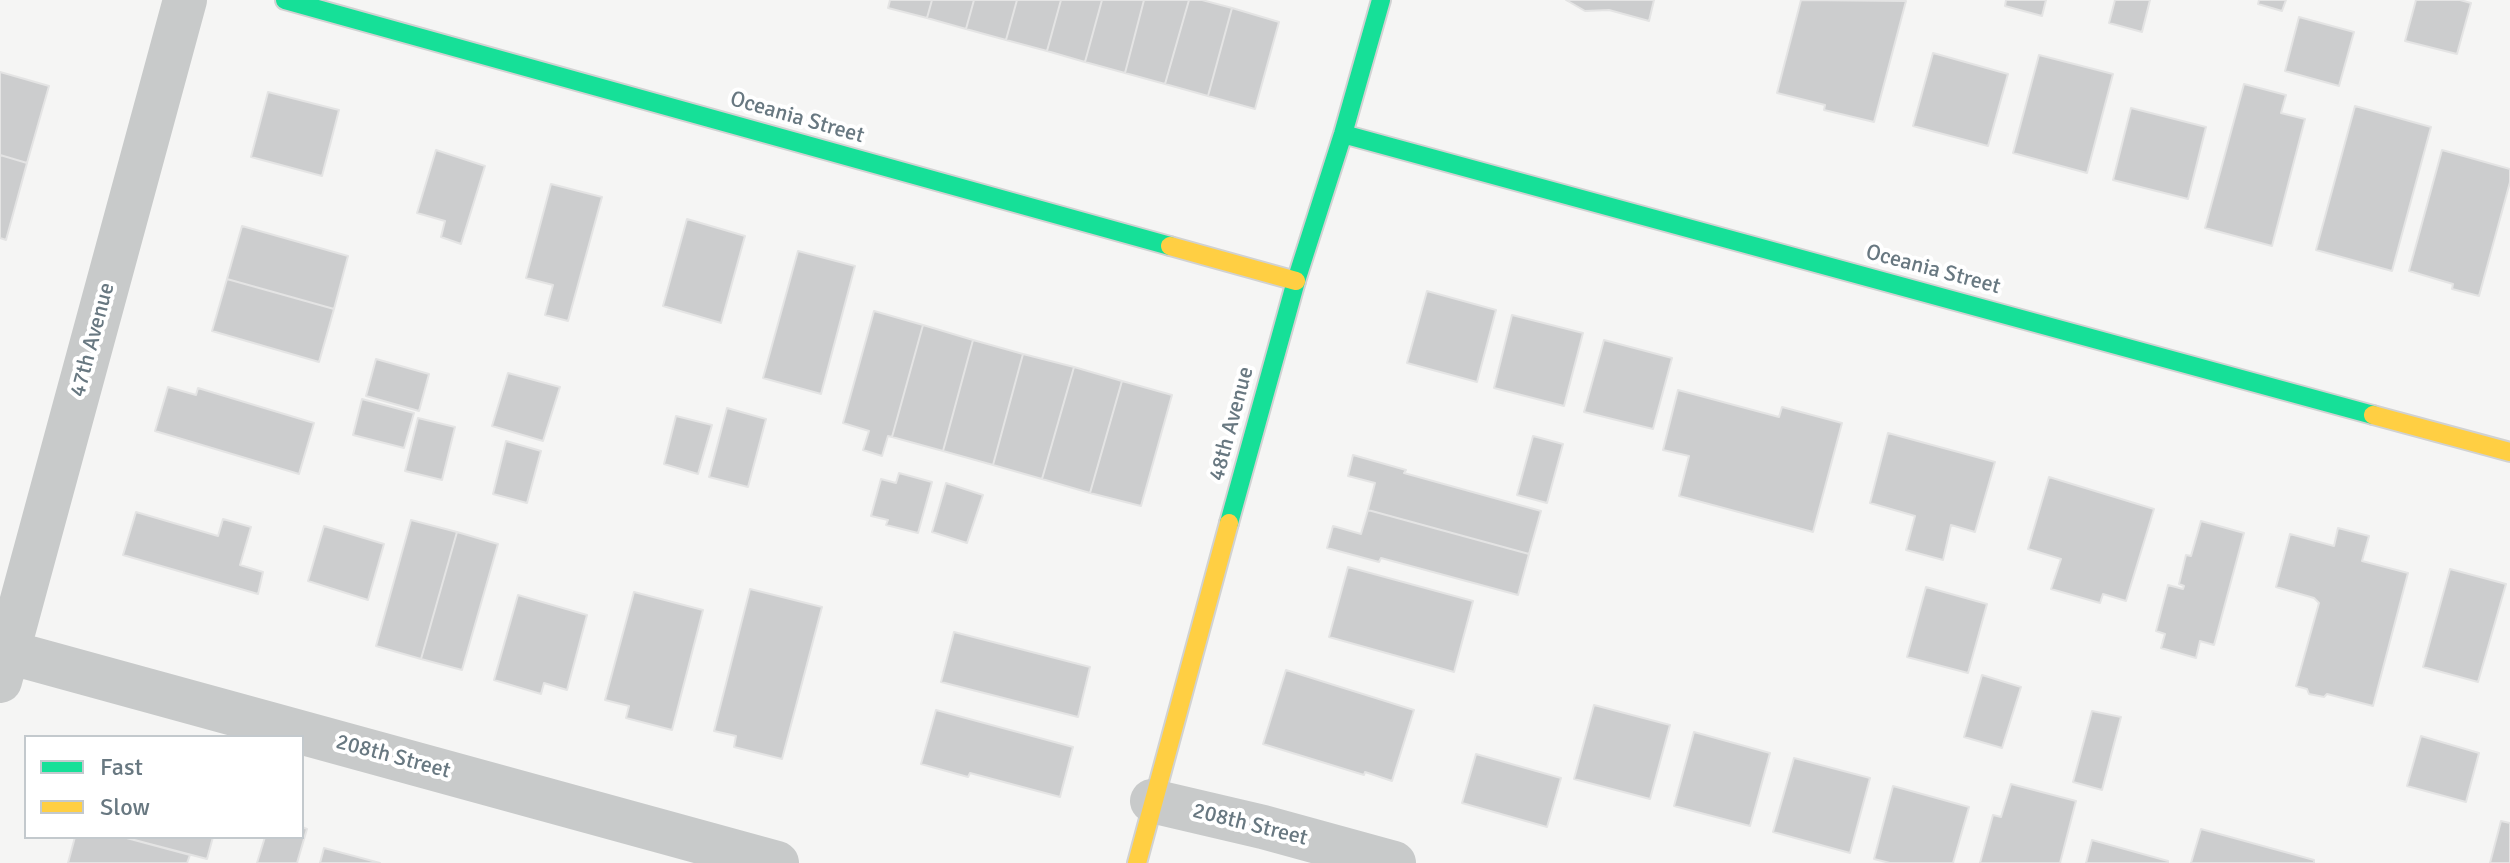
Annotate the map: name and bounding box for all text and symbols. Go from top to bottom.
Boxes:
street label: Oceania Street [727,86,867,150]
street label: Oceania Street [1863,239,2003,301]
street label: 47th Avenue [65,280,121,400]
street label: 48th Avenue [1204,364,1260,484]
street label: 208th Street [333,729,453,785]
legend [24,735,304,839]
text: Fast [100,752,143,782]
text: Slow [100,792,150,822]
street label: 208th Street [1190,798,1310,852]

